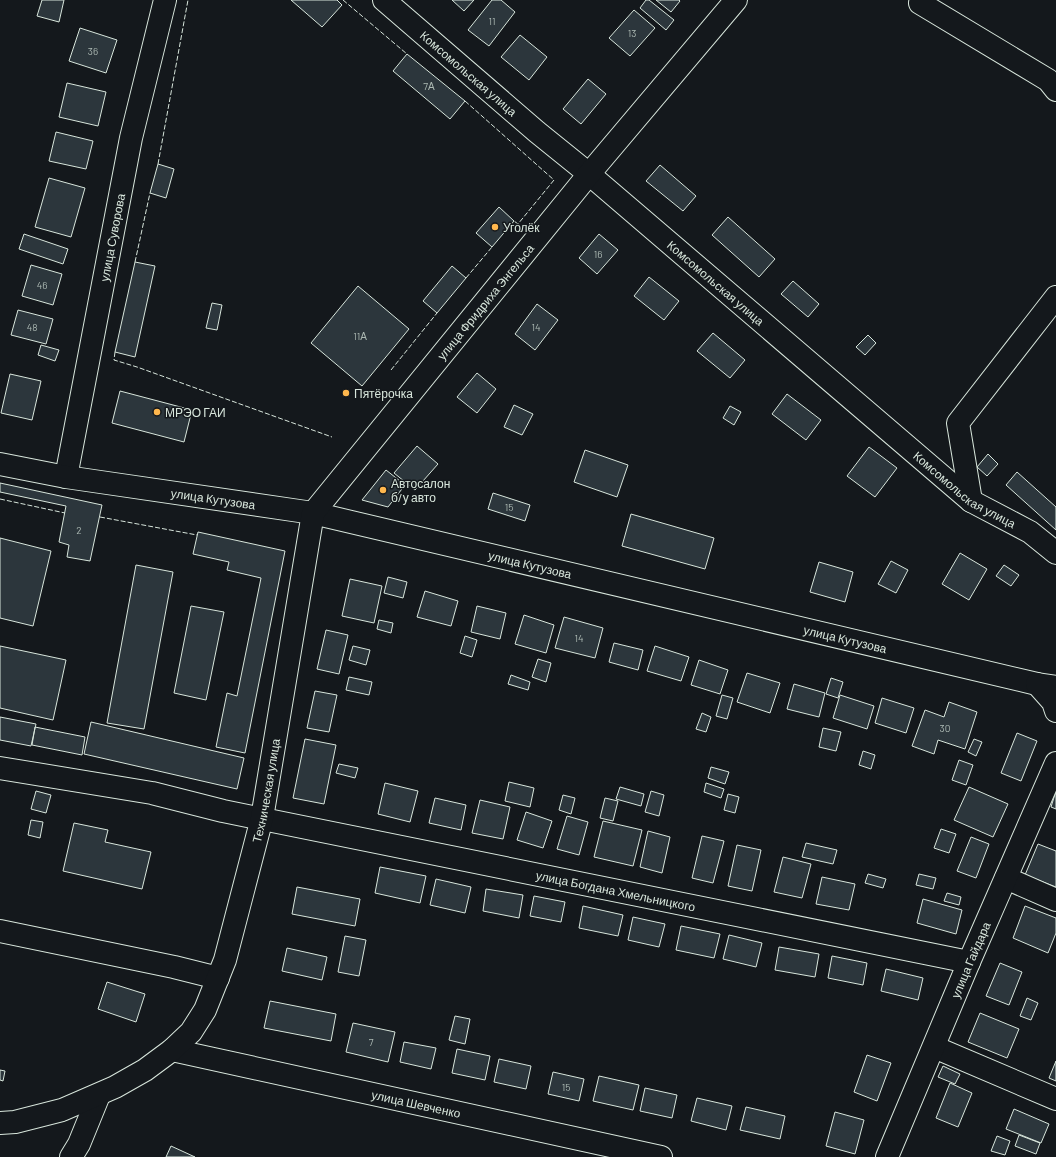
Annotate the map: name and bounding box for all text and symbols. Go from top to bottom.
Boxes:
house number: 11 [488,15,496,27]
house number: 13 [628,27,636,39]
street label: Комсомольская улица [418,28,520,119]
house number: 36 [88,45,98,57]
house number: 7А [423,80,435,92]
street label: улица Суворова [97,192,127,283]
place label: Уголёк [503,220,540,234]
marker: Уголёк [490,222,500,232]
street label: Комсомольская улица [665,237,767,328]
street label: улица Фридриха Энгельса [434,241,536,363]
house number: 16 [594,248,602,260]
house number: 46 [37,279,47,291]
house number: 48 [27,321,37,333]
house number: 14 [531,321,541,333]
house number: 11А [353,330,367,342]
place label: Пятёрочка [354,386,413,401]
marker: Пятёрочка [341,388,351,398]
place label: МРЭО ГАИ [165,405,226,419]
marker: МРЭО ГАИ [152,407,162,417]
street label: Комсомольская улица [911,448,1019,530]
place label: Автосалон б/у авто [391,476,450,505]
street label: улица Кутузова [170,485,257,512]
marker: Автосалон б/у авто [378,485,388,495]
house number: 15 [505,501,513,513]
house number: 2 [76,524,82,536]
street label: улица Кутузова [487,548,573,581]
street label: улица Кутузова [802,622,889,655]
house number: 14 [574,632,584,644]
house number: 30 [940,722,950,734]
street label: Техническая улица [249,737,282,844]
street label: улица Богдана Хмельницкого [535,868,697,914]
street label: улица Гайдара [948,919,993,1001]
house number: 7 [369,1036,374,1048]
house number: 15 [562,1081,570,1093]
street label: улица Шевченко [370,1087,462,1120]

